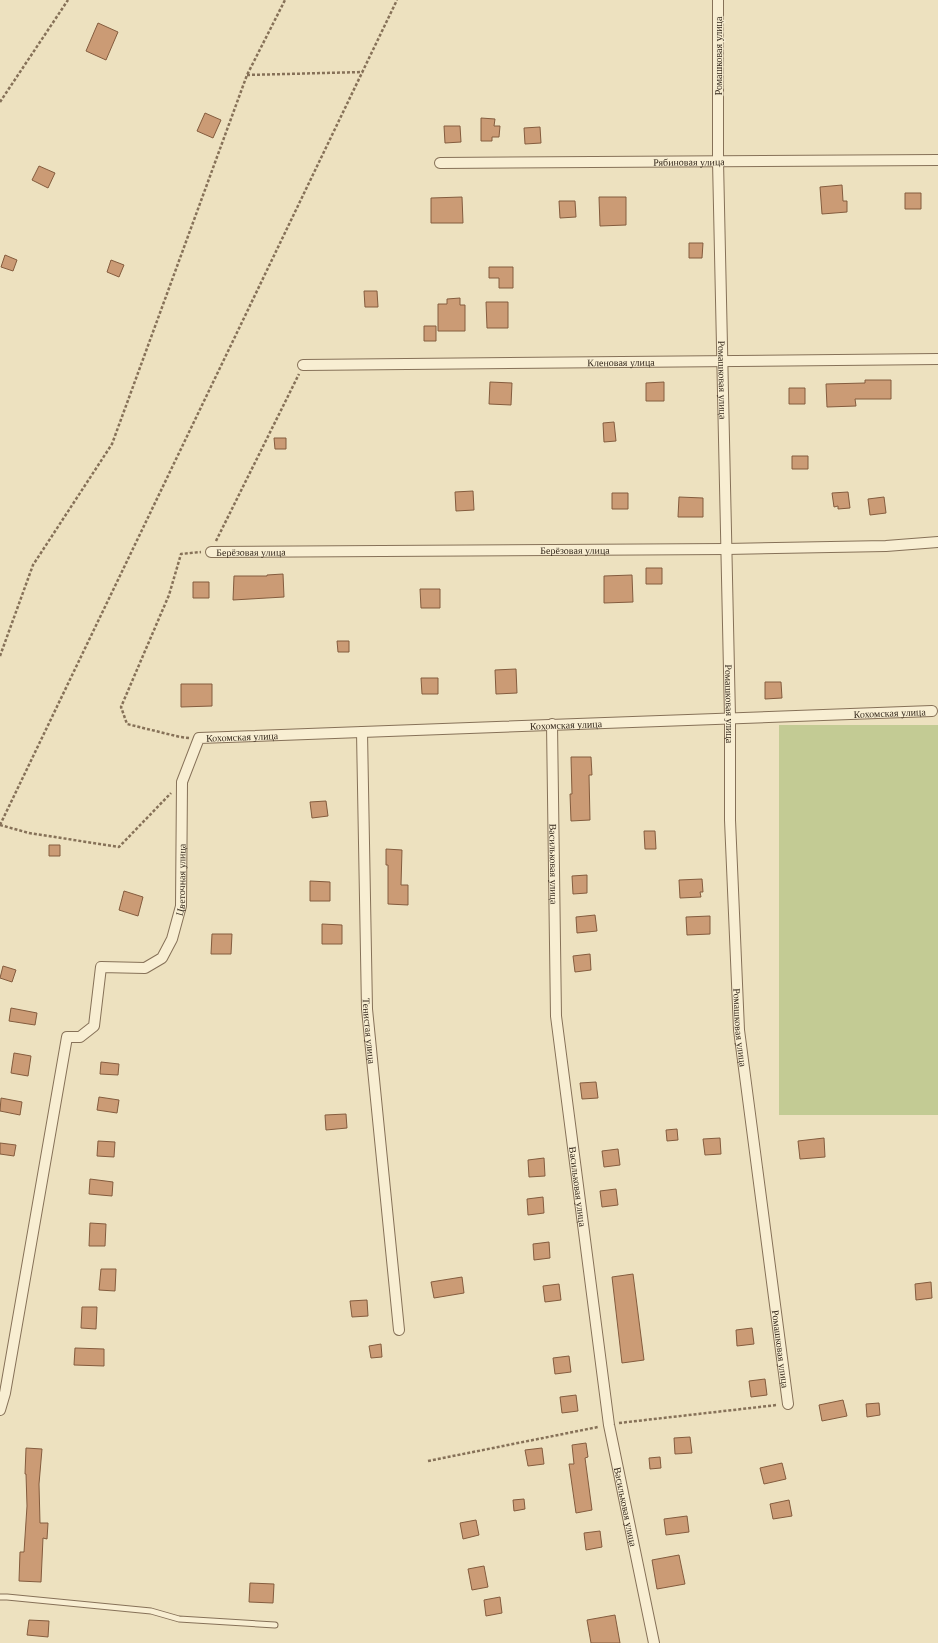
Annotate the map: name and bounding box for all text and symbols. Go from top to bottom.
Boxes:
street label: Ромашковая улица [713,16,724,95]
street label: Рябиновая улица [653,156,725,168]
street label: Ромашковая улица [716,340,729,420]
street label: Кленовая улица [587,357,655,368]
street label: Берёзовая улица [540,545,610,556]
street label: Берёзовая улица [216,547,286,558]
street label: Ромашковая улица [723,664,735,744]
street label: Кохомская улица [853,706,926,720]
street label: Кохомская улица [530,718,603,732]
street label: Кохомская улица [206,730,279,744]
street label: Васильковая улица [547,824,559,905]
street label: Цветочная улица [174,843,188,917]
street label: Ромашковая улица [731,988,749,1068]
street label: Тенистая улица [361,998,377,1065]
street label: Васильковая улица [567,1146,588,1228]
street label: Ромашковая улица [770,1309,791,1389]
street label: Васильковая улица [612,1466,639,1548]

